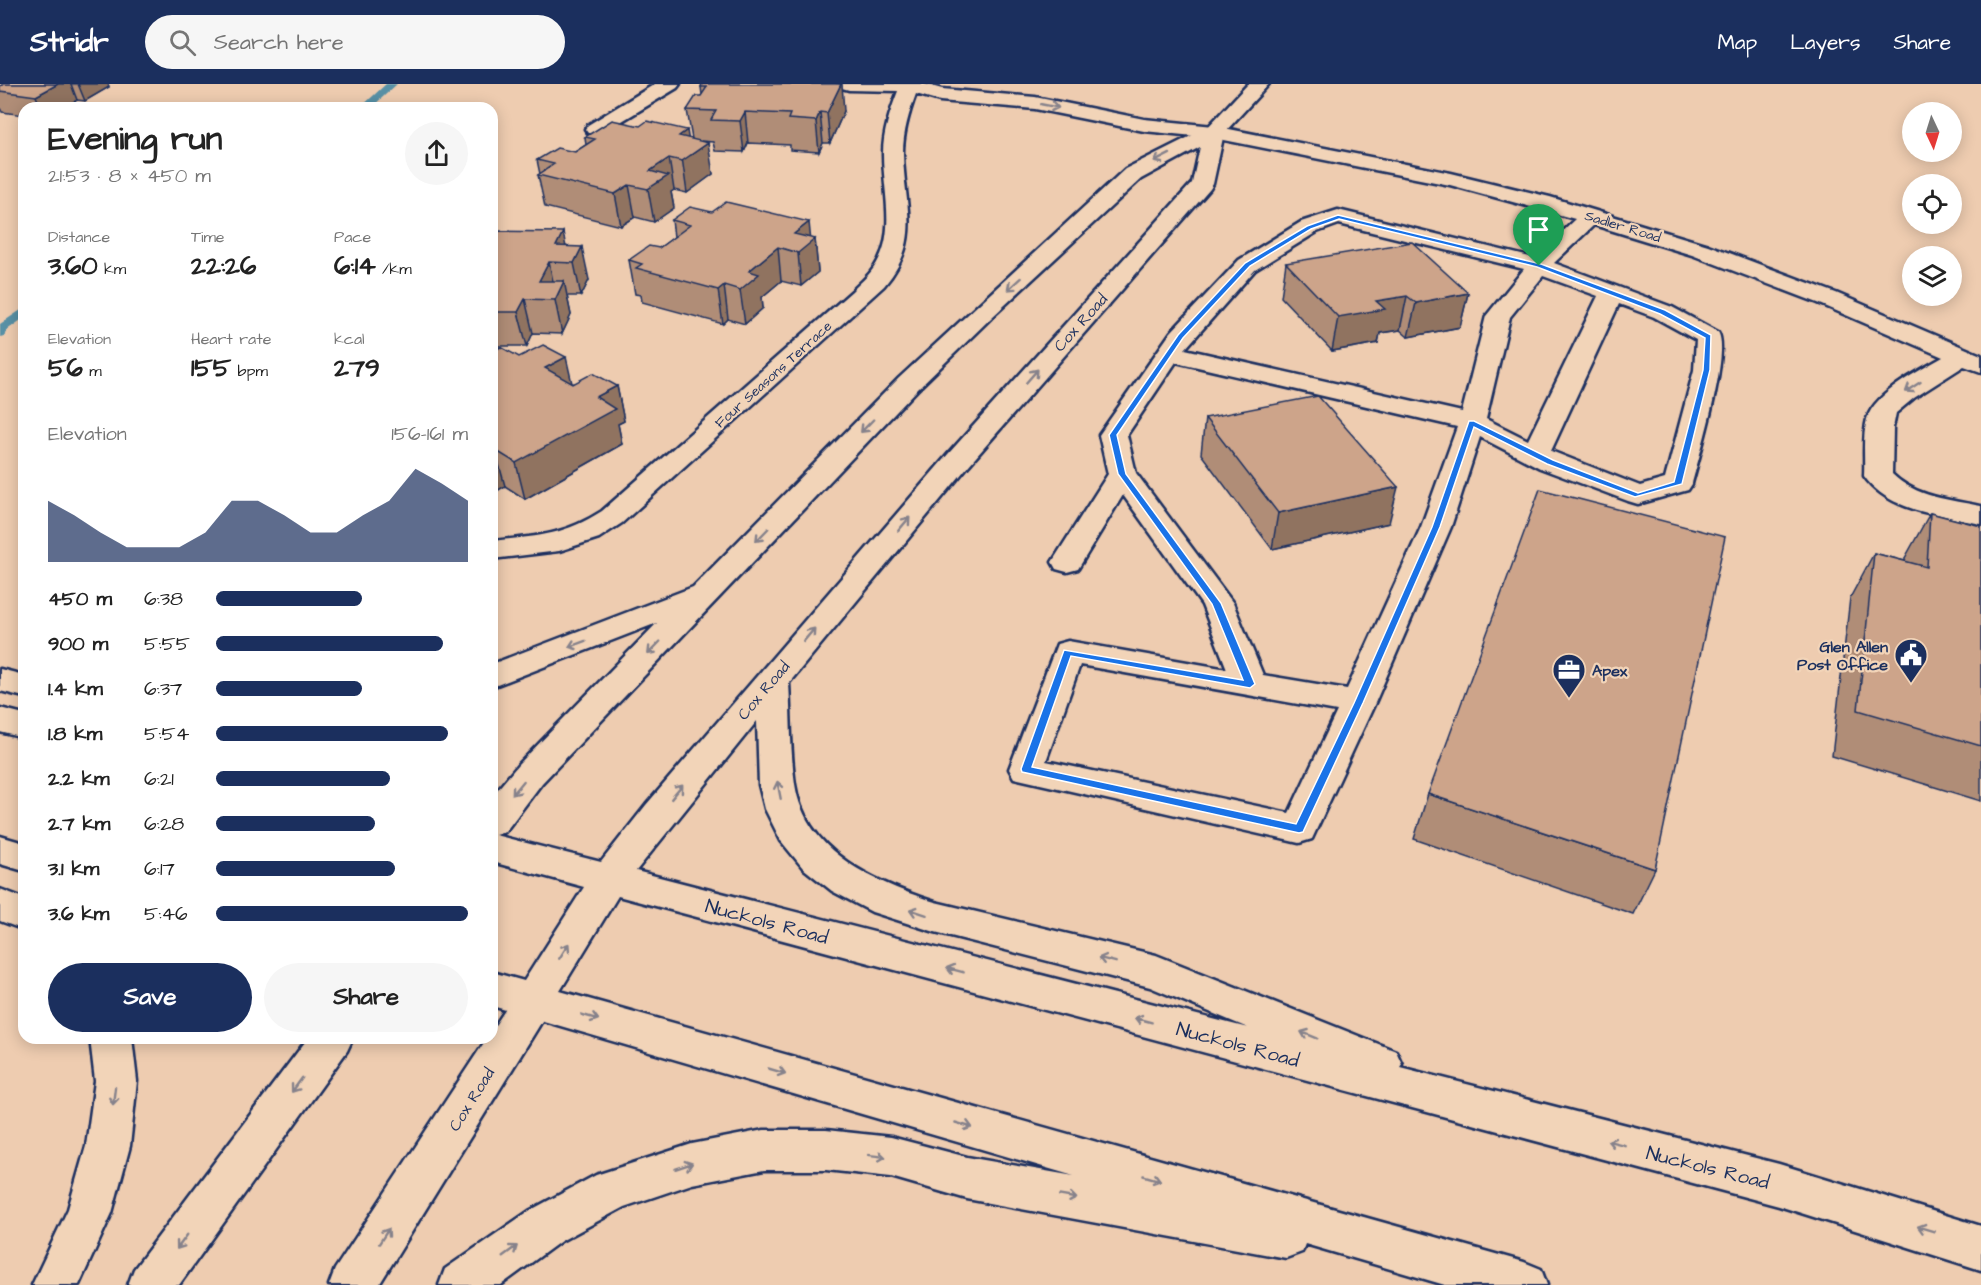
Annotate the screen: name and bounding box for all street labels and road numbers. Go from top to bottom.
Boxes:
street label: Sadler Road [1582,206,1663,248]
street label: Cox Road [1049,289,1113,356]
street label: Four Seasons Terrace [711,316,837,433]
street label: Cox Road [733,656,795,725]
street label: Nuckols Road [702,892,831,952]
street label: Nuckols Road [1173,1015,1302,1075]
street label: Cox Road [444,1064,500,1135]
street label: Nuckols Road [1643,1139,1772,1197]

